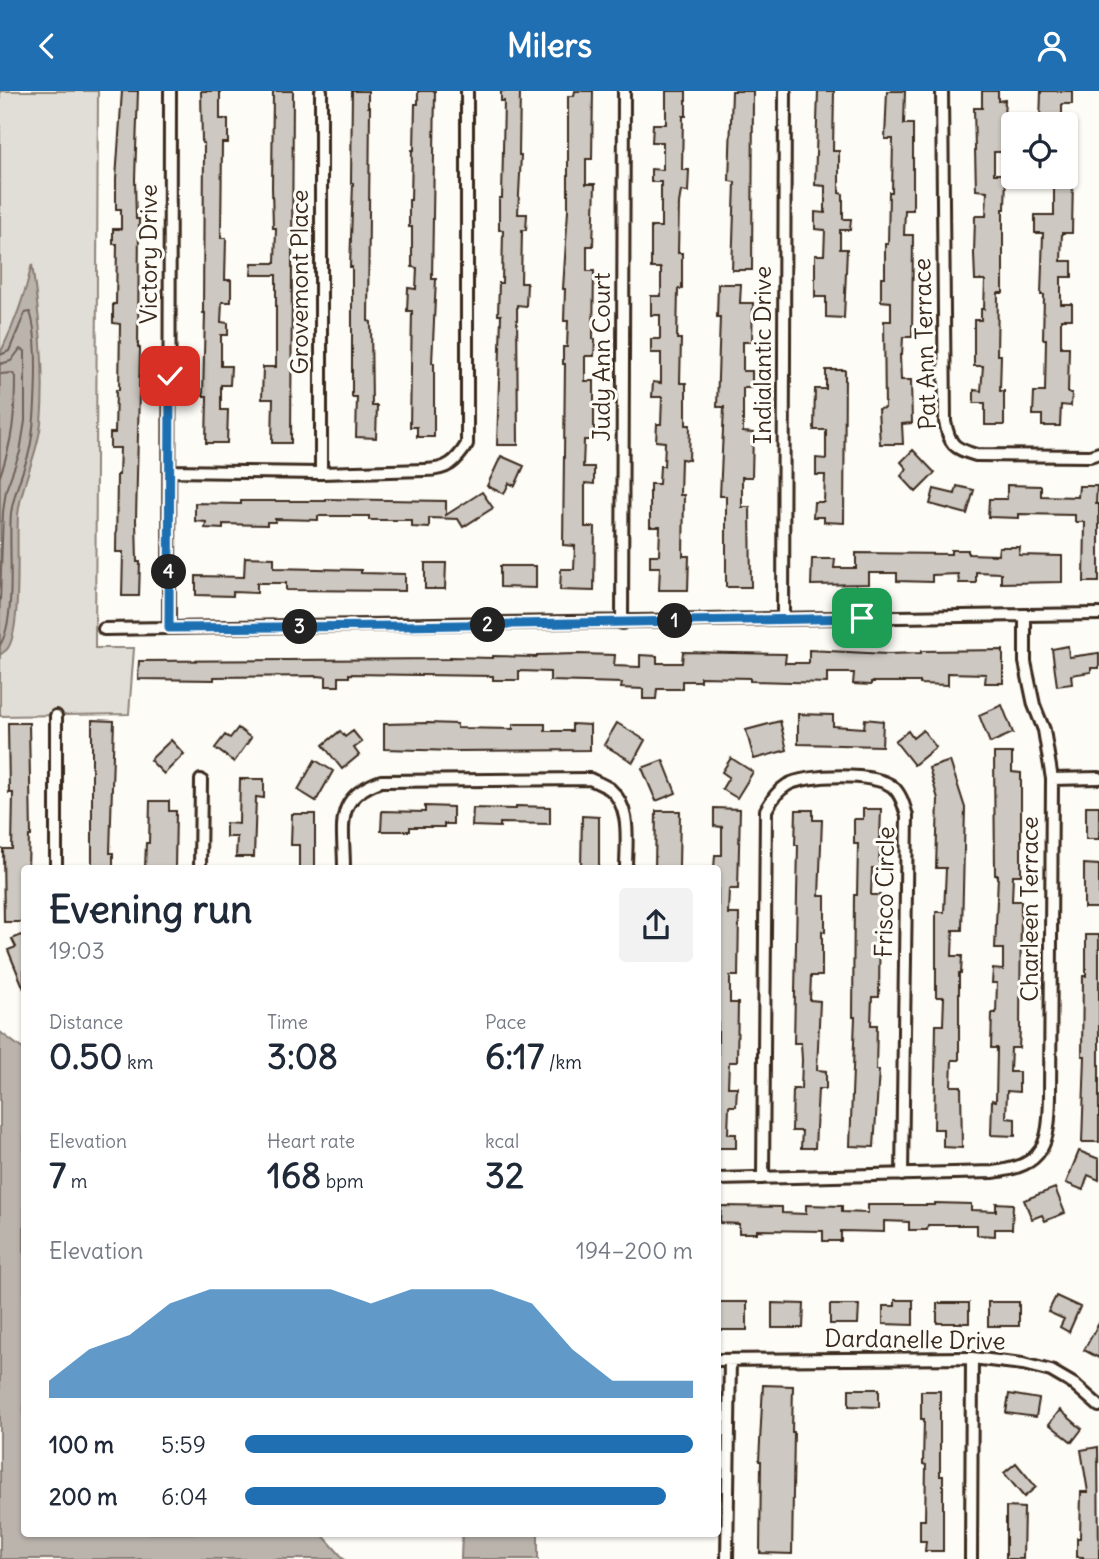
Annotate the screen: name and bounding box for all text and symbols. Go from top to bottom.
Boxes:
text: Milers [507,25,592,66]
icon: back [28,27,66,65]
icon: person [1033,27,1071,65]
map controls [1001,112,1078,189]
button: locate [1001,112,1078,189]
street label: Victory Drive [133,184,163,324]
street label: Grovemont Place [284,189,314,375]
street label: Pat Ann Terrace [906,258,942,430]
street label: Indialantic Drive [747,266,777,444]
street label: Judy Ann Court [586,272,616,442]
pin [140,346,200,406]
icon: check [151,357,189,395]
pin: 4 [152,554,186,589]
text: 4 [163,559,174,583]
pin [832,588,892,648]
icon: arrive [843,599,881,637]
pin: 1 [658,603,692,639]
pin: 2 [470,607,505,643]
text: 1 [671,608,678,632]
pin: 3 [282,609,318,645]
text: 2 [482,612,493,636]
text: 3 [294,614,305,638]
street label: Charleen Terrace [1014,816,1044,1002]
street label: Frisco Circle [868,826,900,958]
text: Evening run [49,886,252,933]
button: share [619,888,693,962]
text: 19:03 [49,936,105,965]
text: Distance [49,1010,123,1034]
text: Time [267,1010,308,1034]
text: Pace [485,1010,526,1034]
text: 0.50 [49,1034,122,1078]
text: 3:08 [267,1034,338,1078]
text: 6:17 [485,1034,544,1078]
text: km [122,1050,153,1074]
text: /km [544,1050,582,1074]
text: Elevation [49,1129,127,1153]
text: Heart rate [267,1129,355,1153]
text: kcal [485,1129,519,1153]
text: 7 [49,1153,66,1197]
text: 168 [267,1153,321,1197]
text: 32 [485,1153,524,1197]
text: m [66,1169,87,1193]
text: bpm [321,1169,364,1193]
text: Elevation [49,1236,143,1265]
text: 194–200 m [576,1236,693,1265]
street label: Dardanelle Drive [824,1322,1006,1356]
text: 100 m [49,1430,114,1459]
text: 5:59 [161,1430,206,1459]
text: 200 m [49,1482,118,1511]
text: 6:04 [161,1482,208,1511]

